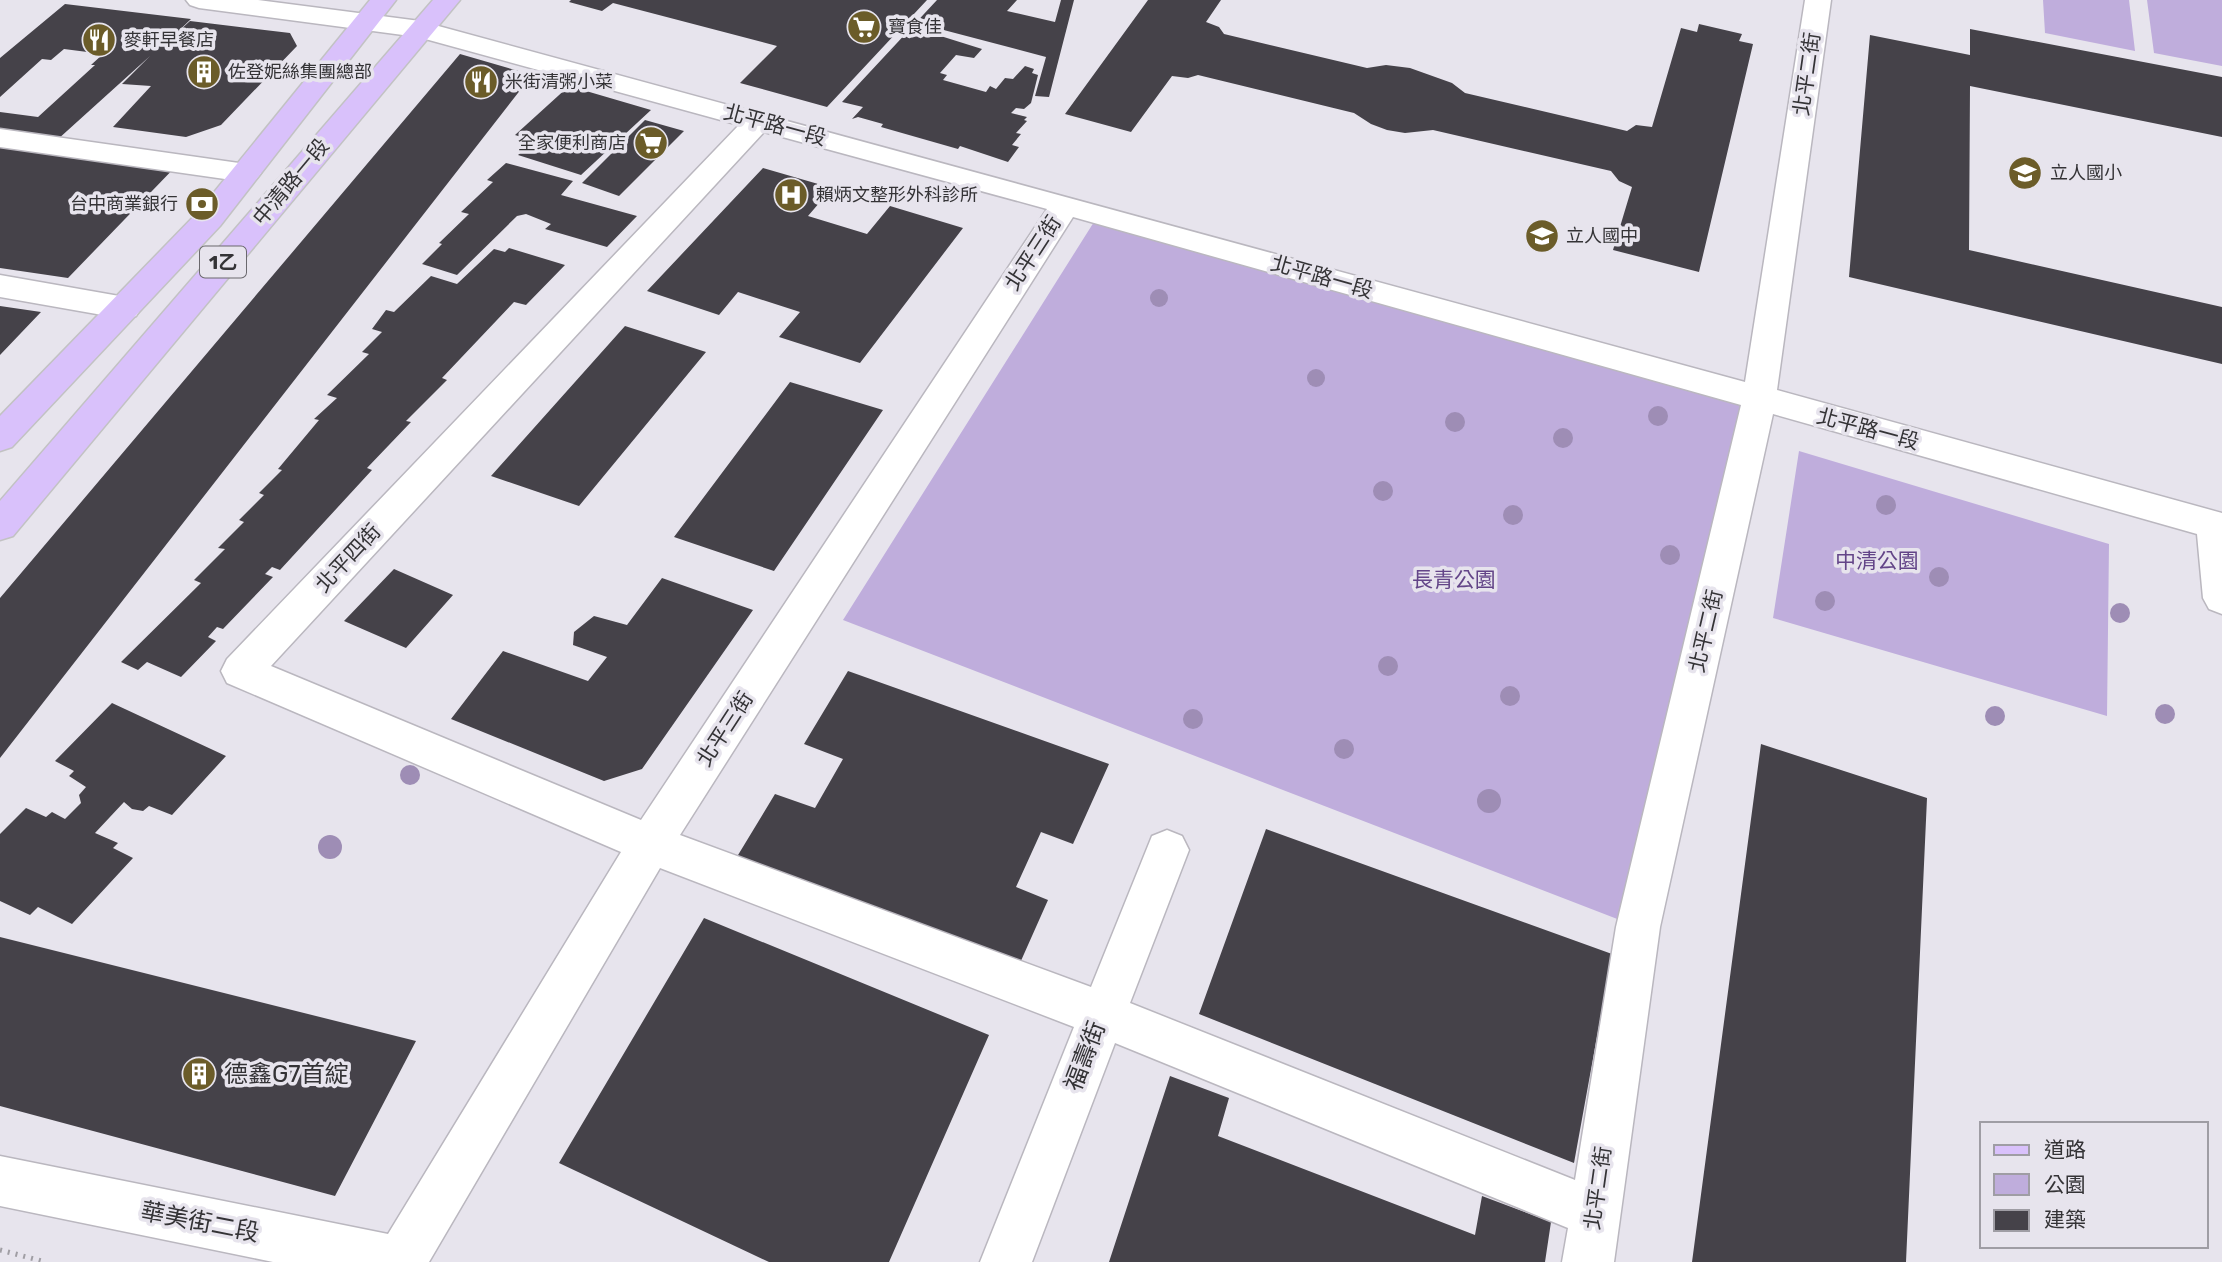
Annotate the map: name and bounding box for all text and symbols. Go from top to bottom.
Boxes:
supermarket icon: 寶食佳 [845,8,883,46]
place label: 寶食佳 [888,16,942,38]
restaurant icon: 麥軒早餐店 [80,21,118,59]
place label: 麥軒早餐店 [124,29,214,51]
street label: 北平二街 [1788,31,1825,117]
building icon: 佐登妮絲集團總部 [185,53,223,91]
place label: 佐登妮絲集團總部 [228,61,372,83]
restaurant icon: 米街清粥小菜 [462,63,500,101]
place label: 米街清粥小菜 [505,71,613,93]
street label: 北平路一段 [721,99,829,150]
supermarket icon: 全家便利商店 [632,124,670,162]
place label: 全家便利商店 [518,132,626,154]
street label: 中清路一段 [247,133,334,230]
school or university icon: 立人國小 [2006,154,2044,192]
place label: 立人國小 [2050,162,2122,184]
hospital icon: 賴炳文整形外科診所 [772,176,810,214]
place label: 賴炳文整形外科診所 [816,184,978,206]
bank icon: 台中商業銀行 [183,185,221,223]
place label: 台中商業銀行 [70,193,178,215]
street label: 北平三街 [999,211,1066,295]
school or university icon: 立人國中 [1523,217,1561,255]
place label: 立人國中 [1566,225,1638,247]
road number: 1乙 [200,246,246,278]
street label: 北平路一段 [1268,250,1376,303]
street label: 北平路一段 [1814,403,1922,454]
street label: 北平四街 [310,518,385,597]
park label: 中清公園 [1835,548,1919,573]
park label: 長青公園 [1412,567,1496,592]
street label: 北平二街 [1684,587,1727,675]
street label: 北平三街 [691,687,758,771]
street label: 福壽街 [1059,1017,1111,1095]
building icon: 德鑫G7首綻 [180,1055,218,1093]
place label: 德鑫G7首綻 [224,1060,349,1088]
legend [1980,1122,2208,1248]
text: 道路 [2044,1137,2086,1162]
street label: 北平二街 [1579,1145,1616,1231]
text: 公園 [2044,1172,2086,1197]
street label: 華美街二段 [138,1197,262,1247]
text: 建築 [2044,1207,2086,1232]

